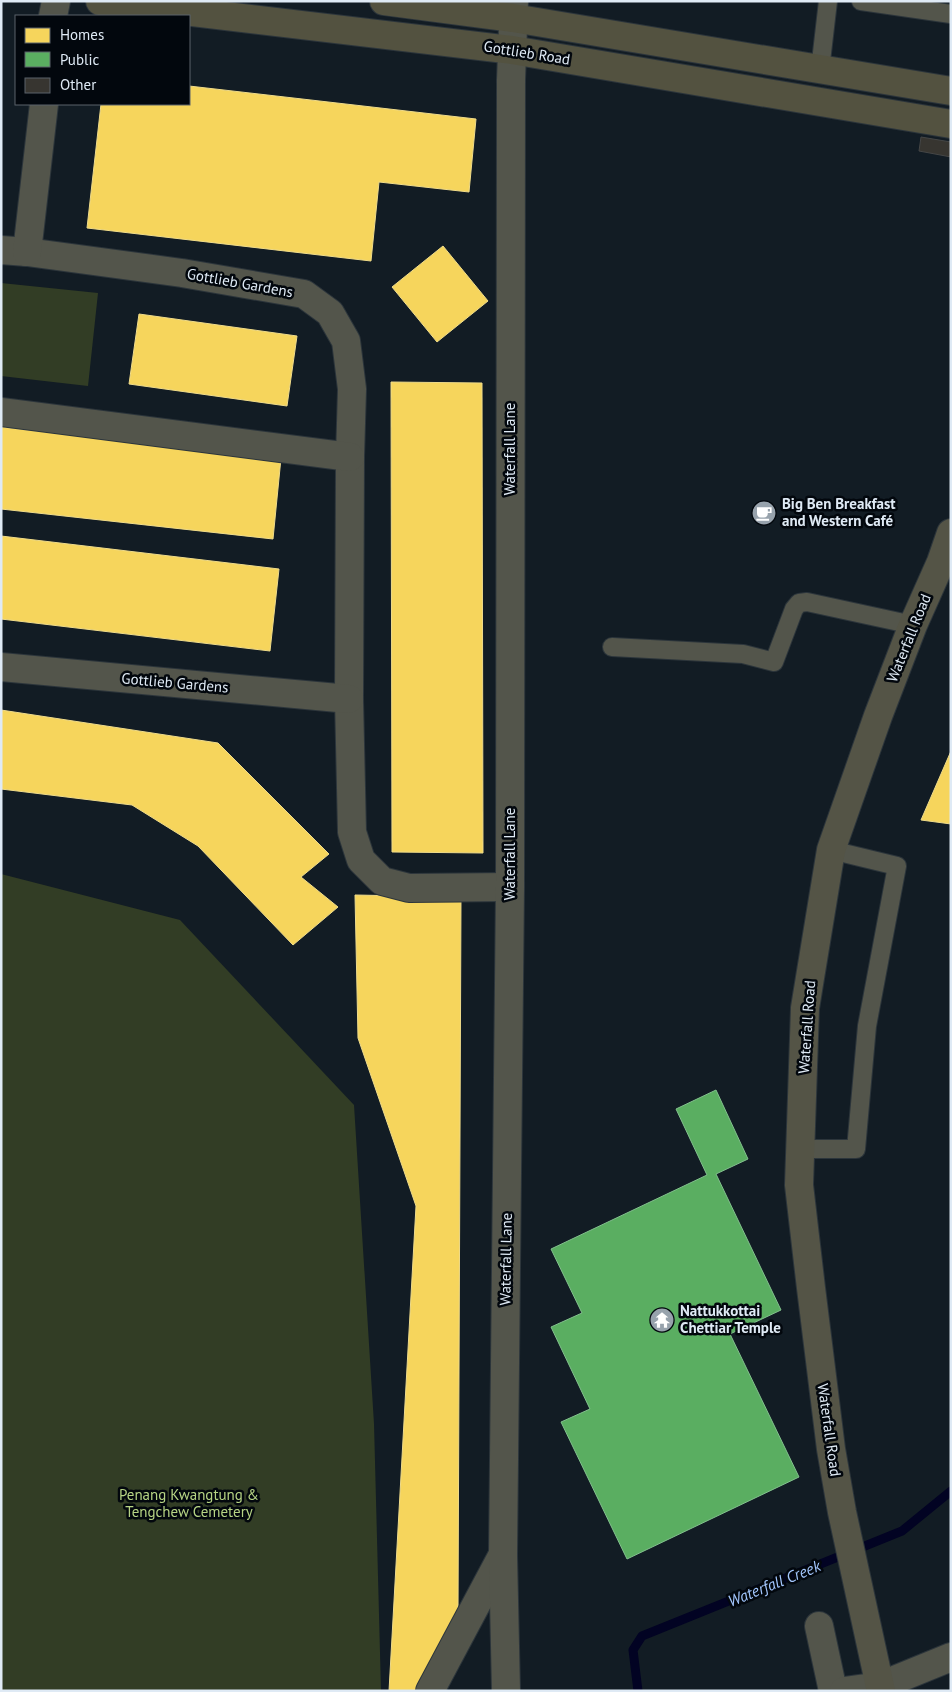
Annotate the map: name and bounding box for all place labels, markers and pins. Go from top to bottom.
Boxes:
place label: Big Ben Breakfast and Western Café [782,494,896,530]
cafe icon: Big Ben Breakfast and Western Café [751,500,777,526]
place label: Nattukkottai Chettiar Temple [680,1301,781,1337]
temple icon: Nattukkottai Chettiar Temple [649,1307,675,1333]

